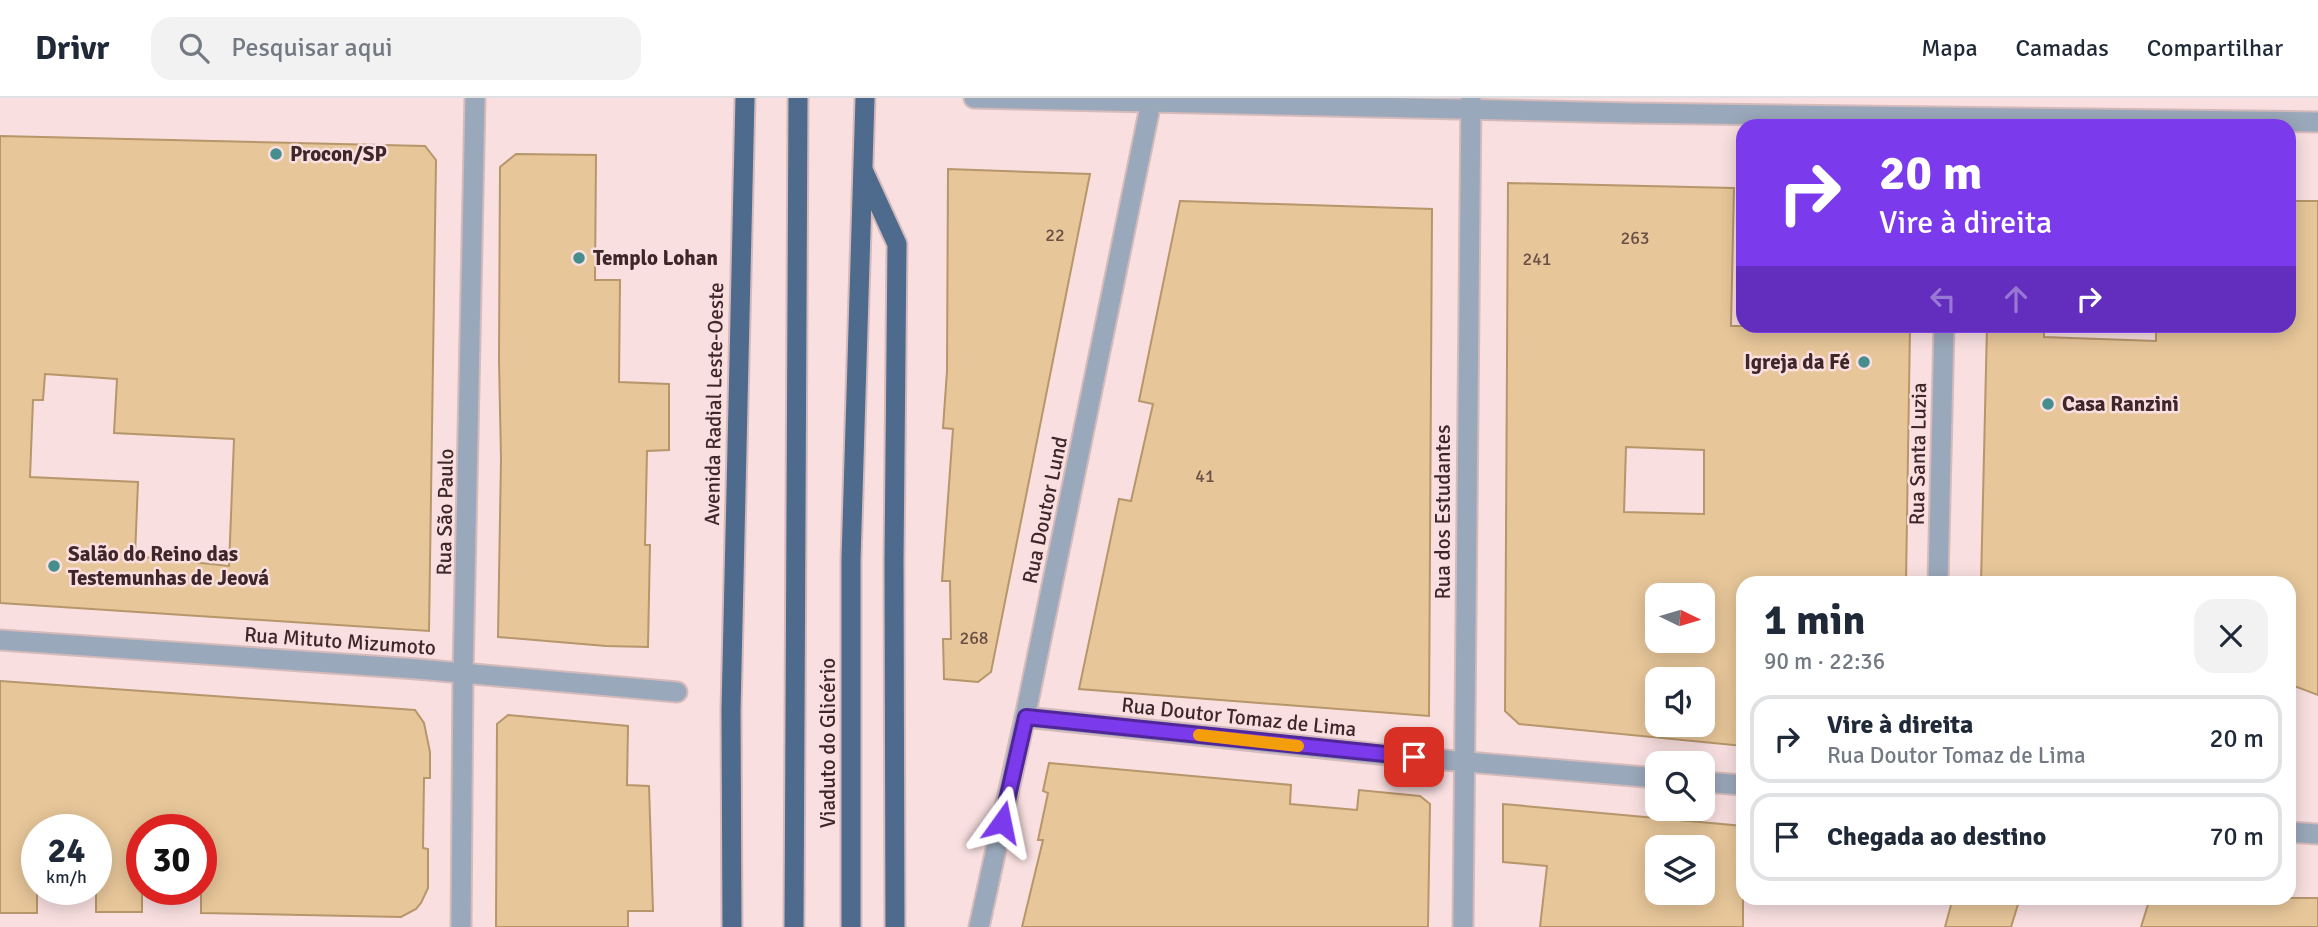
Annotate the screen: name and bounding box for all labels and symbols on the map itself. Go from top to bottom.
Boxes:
place label: Procon/SP [290,141,387,167]
marker: Procon/SP [268,146,284,162]
house number: 22 [1045,224,1065,246]
house number: 263 [1620,227,1650,249]
place label: Templo Lohan [593,245,718,271]
house number: 241 [1522,248,1552,270]
marker: Templo Lohan [571,250,587,266]
street label: Avenida Radial Leste-Oeste [699,282,729,526]
place label: Igreja da Fé [1744,349,1850,375]
marker: Igreja da Fé [1856,354,1872,370]
street label: Rua Santa Luzia [1904,382,1932,526]
place label: Casa Ranzini [2062,391,2179,417]
marker: Casa Ranzini [2040,396,2056,412]
street label: Rua dos Estudantes [1430,425,1456,599]
street label: Rua Doutor Lund [1017,434,1073,586]
street label: Rua São Paulo [431,448,459,576]
house number: 41 [1195,465,1215,487]
place label: Salão do Reino das Testemunhas de Jeová [68,541,269,591]
marker: Salão do Reino das Testemunhas de Jeová [46,558,62,574]
north arrow [1645,583,1715,653]
street label: Rua Mituto Mizumoto [243,621,437,661]
house number: 268 [959,627,989,649]
street label: Viaduto do Glicério [815,658,841,828]
street label: Rua Doutor Tomaz de Lima [1120,692,1358,742]
pin [1384,727,1444,787]
position arrow [965,785,1039,859]
speed limit sign: 30 [126,814,217,905]

